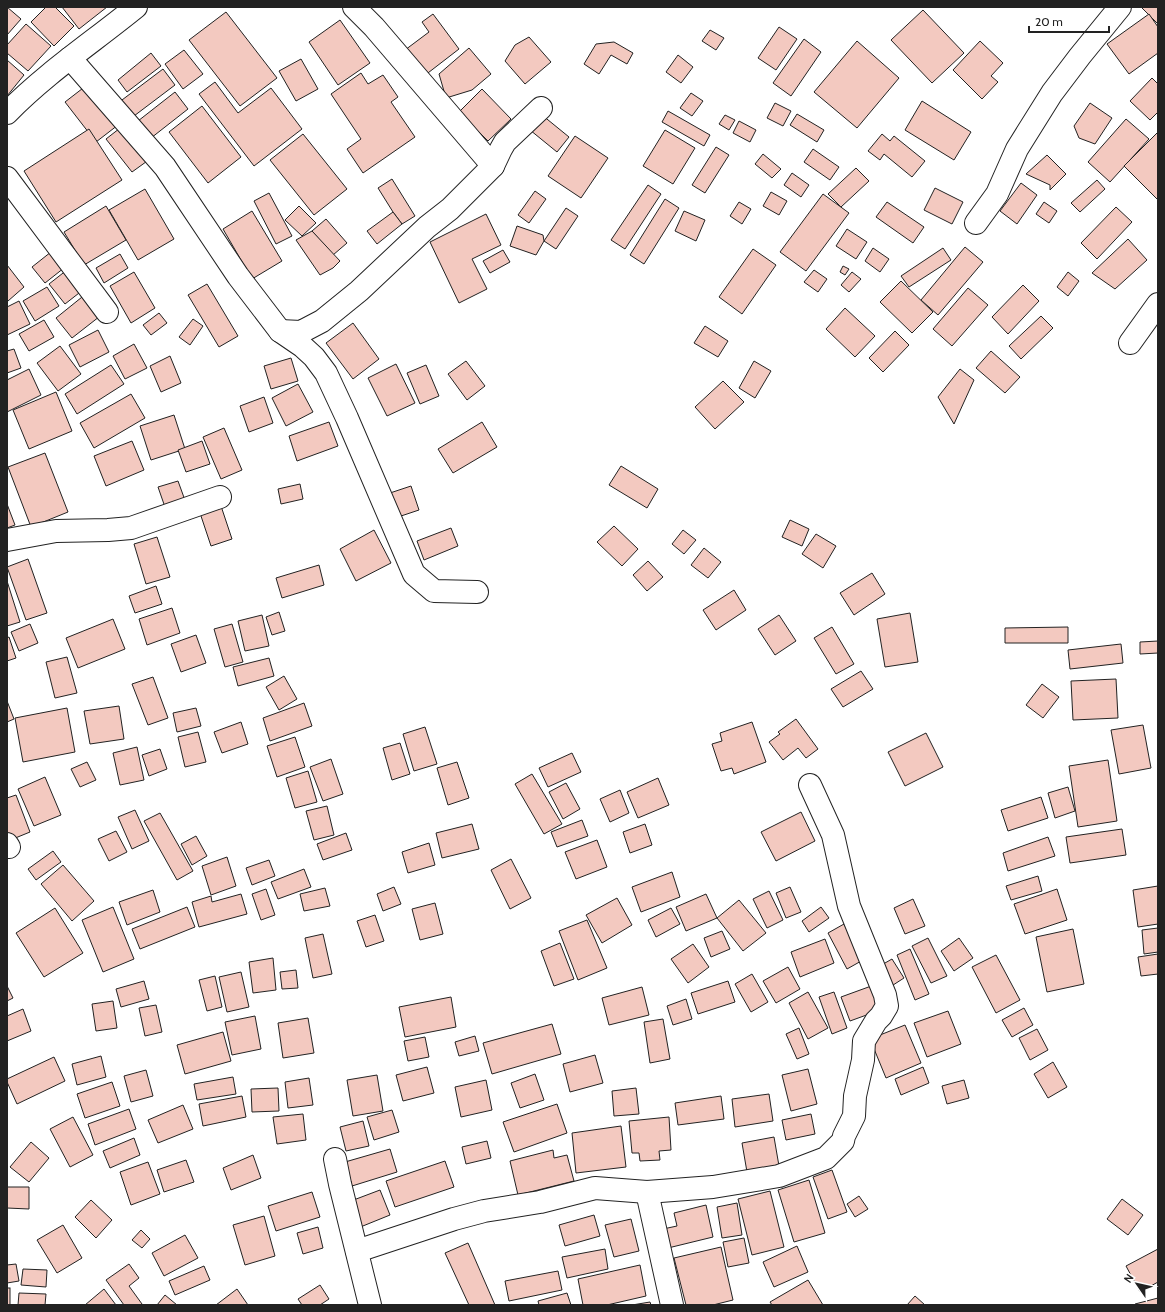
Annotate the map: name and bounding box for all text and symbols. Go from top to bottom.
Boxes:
scale bar [1029,8,1109,34]
text: 20 m [1035,14,1063,29]
north arrow [1117,1264,1157,1304]
text: N [1121,1271,1137,1286]

